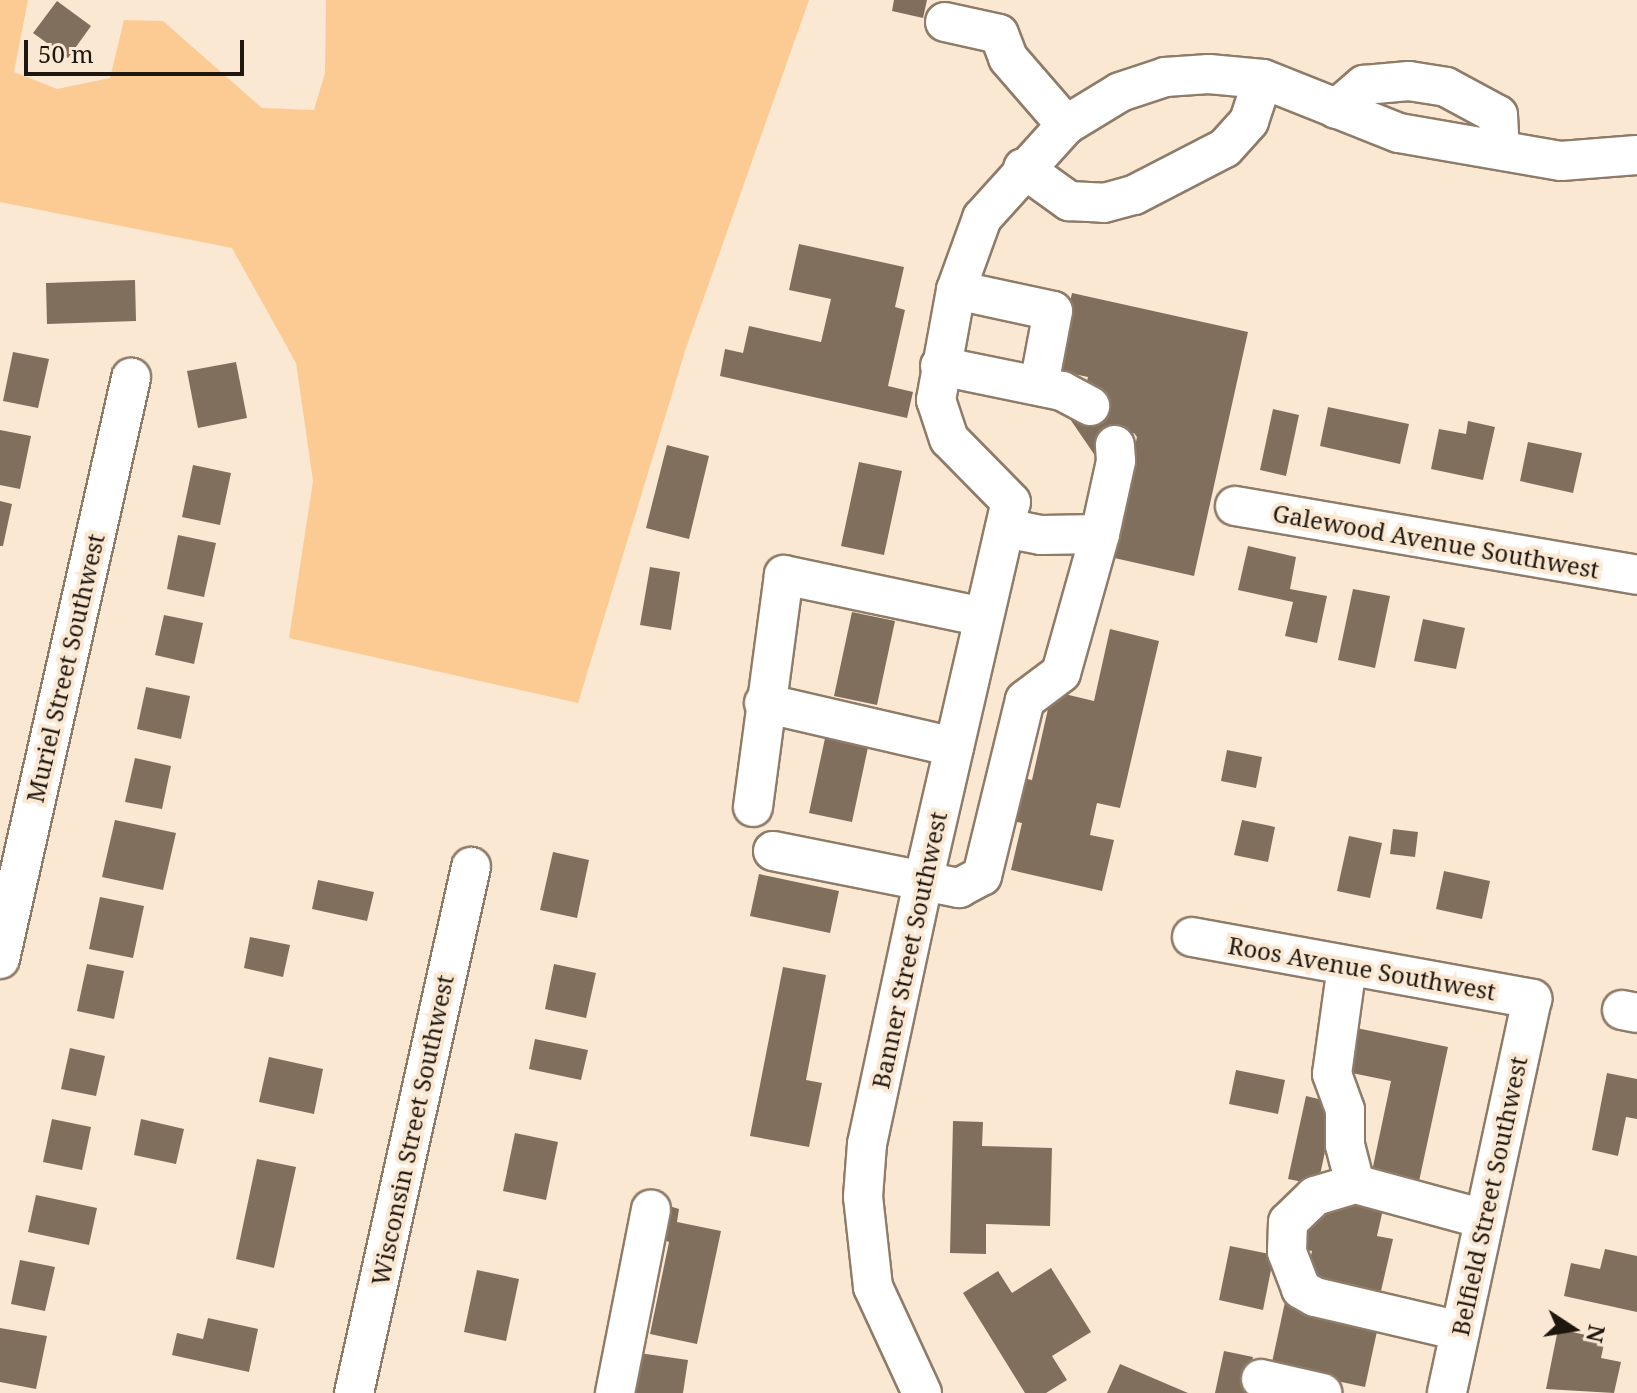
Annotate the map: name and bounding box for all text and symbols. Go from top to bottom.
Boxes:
scale bar [28,24,248,74]
text: 50 m [38,37,94,70]
street label: Galewood Avenue Southwest [1271,498,1601,584]
street label: Muriel Street Southwest [20,531,110,805]
street label: Banner Street Southwest [866,809,952,1091]
street label: Roos Avenue Southwest [1226,930,1498,1006]
street label: Wisconsin Street Southwest [365,972,459,1288]
street label: Belfield Street Southwest [1445,1054,1533,1338]
north arrow [1533,1289,1613,1369]
text: N [1580,1322,1613,1346]

